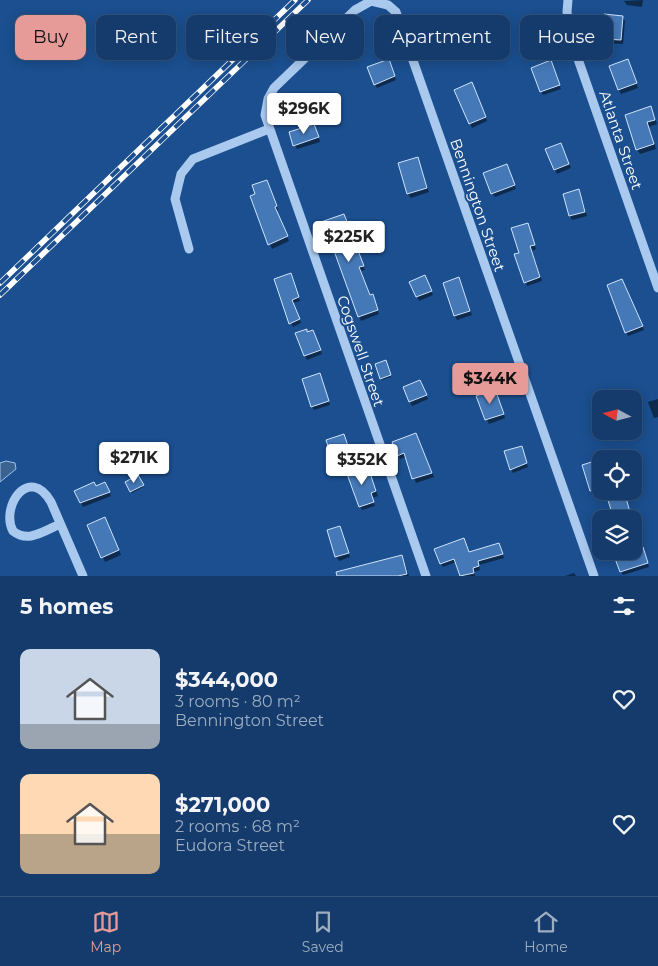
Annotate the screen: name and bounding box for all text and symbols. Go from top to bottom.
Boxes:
chip: Buy [15,15,86,60]
chip: Rent [96,15,176,60]
chip: Filters [186,15,276,60]
chip: New [286,15,364,60]
chip: Apartment [374,15,510,60]
chip: House [520,15,613,60]
street label: Atlanta Street [595,88,647,192]
pin: $296K [269,92,339,135]
text: $296K [278,99,330,118]
street label: Bennington Street [446,136,510,274]
pin: $225K [314,220,384,263]
text: $225K [324,227,374,246]
street label: Cogswell Street [333,293,389,409]
pin: $344K [455,362,525,405]
text: $344K [463,369,517,388]
north arrow [592,390,642,440]
map controls [592,390,642,560]
pin: $271K [99,442,169,484]
pin: $352K [327,444,397,486]
text: $271K [110,448,158,467]
text: $352K [337,450,387,469]
button: locate [592,450,642,500]
button: layers [592,510,642,560]
icon: filters [610,592,638,620]
text: 5 homes [20,594,113,619]
text: $344,000 [175,667,278,692]
icon: home [60,669,120,729]
icon: heart [610,685,638,713]
text: 3 rooms · 80 m² [175,692,301,711]
text: Bennington Street [175,711,324,730]
text: $271,000 [175,792,270,817]
icon: home [60,794,120,854]
icon: heart [610,810,638,838]
text: 2 rooms · 68 m² [175,817,300,836]
text: Eudora Street [175,836,285,855]
tab: Map [90,908,121,956]
tab: Saved [302,908,344,956]
tab: Home [524,908,568,956]

